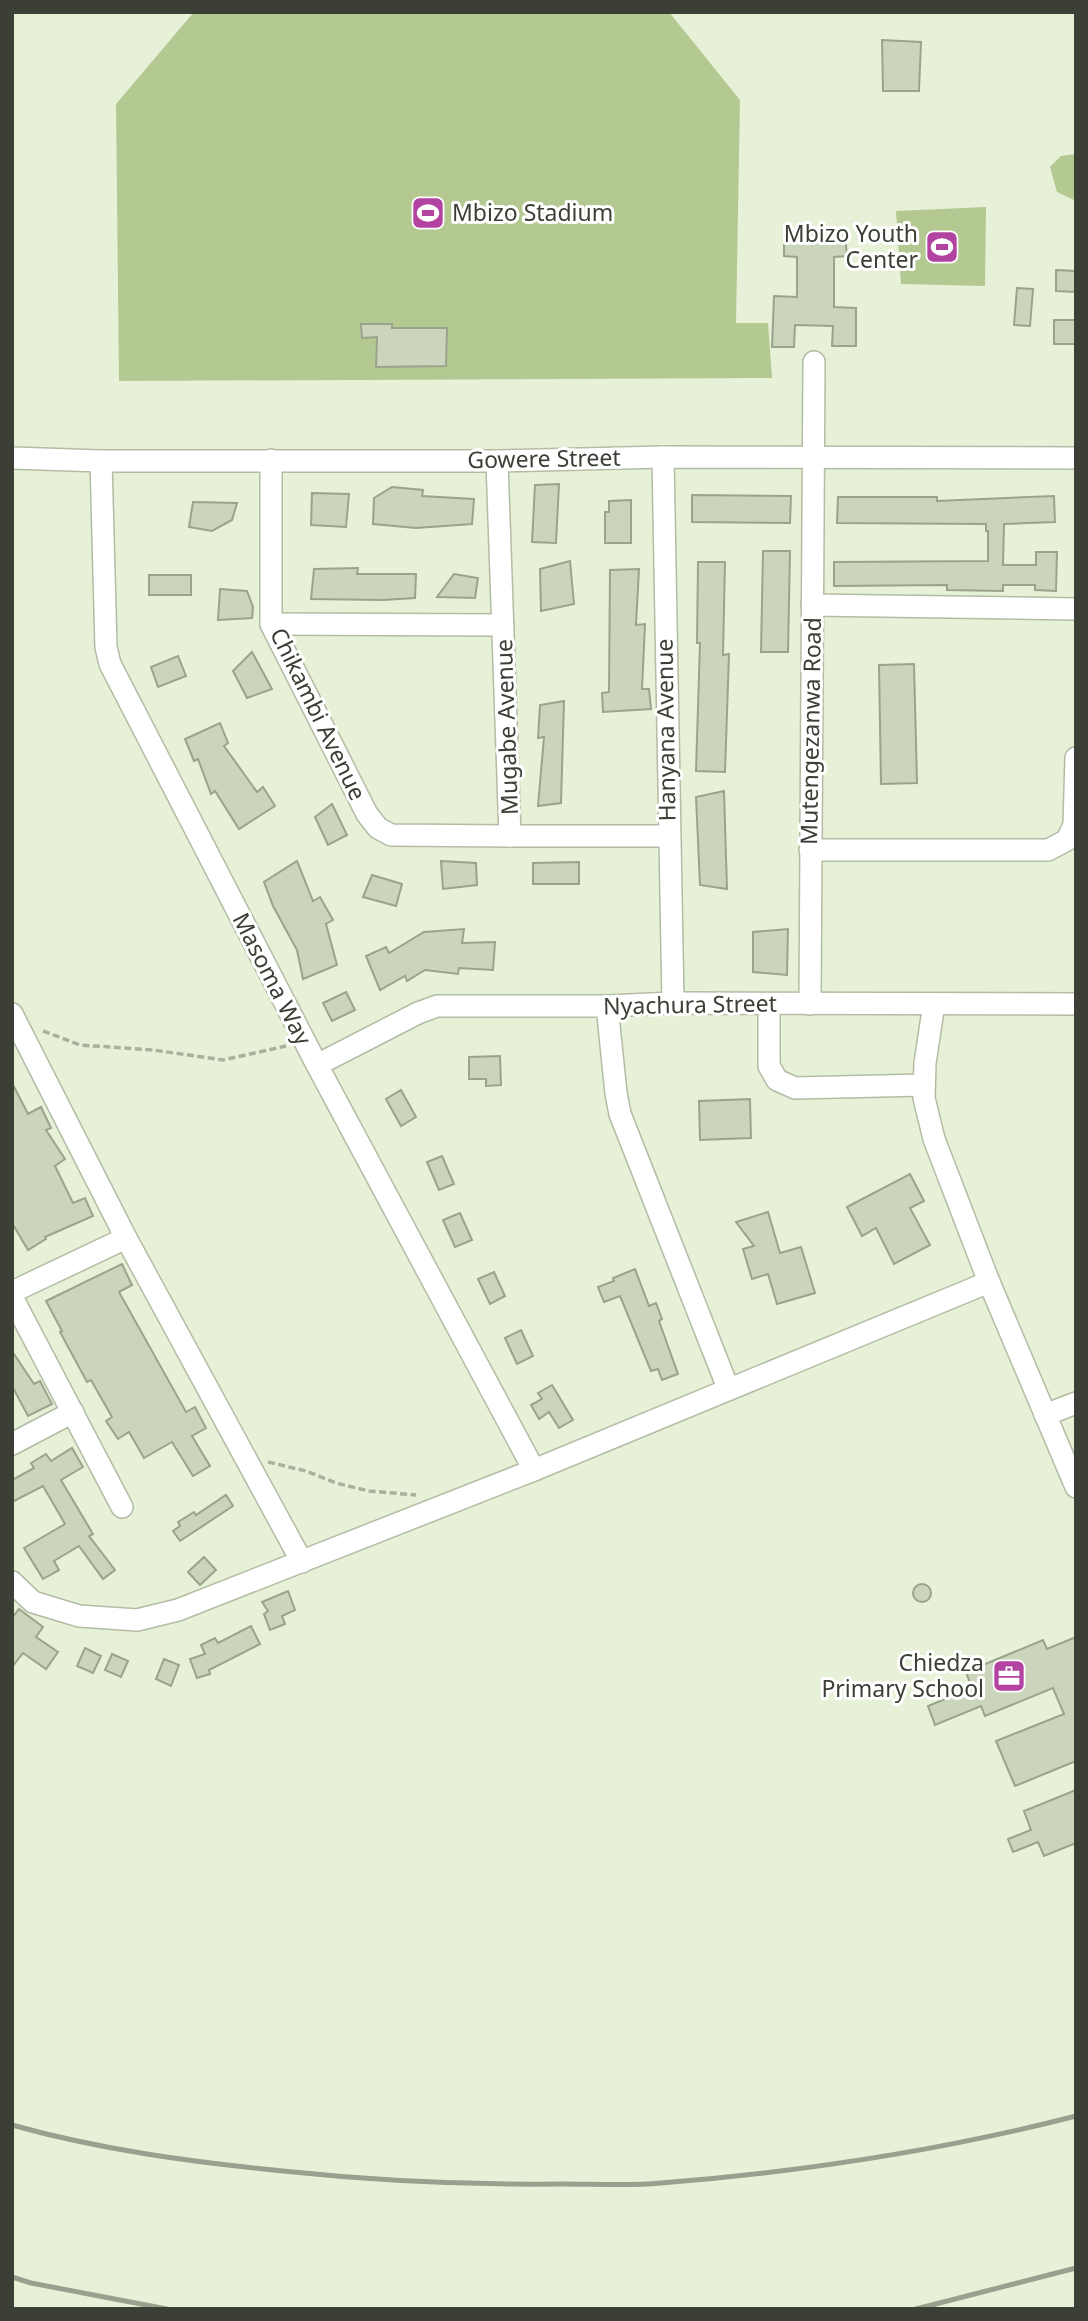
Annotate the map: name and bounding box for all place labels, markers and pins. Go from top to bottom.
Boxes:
sports icon: Mbizo Stadium [409,194,447,232]
place label: Mbizo Stadium [452,196,613,228]
place label: Mbizo Youth Center [784,217,918,275]
sports icon: Mbizo Youth Center [923,228,961,266]
place label: Chiedza Primary School [821,1646,984,1704]
office icon: Chiedza Primary School [990,1657,1028,1695]

